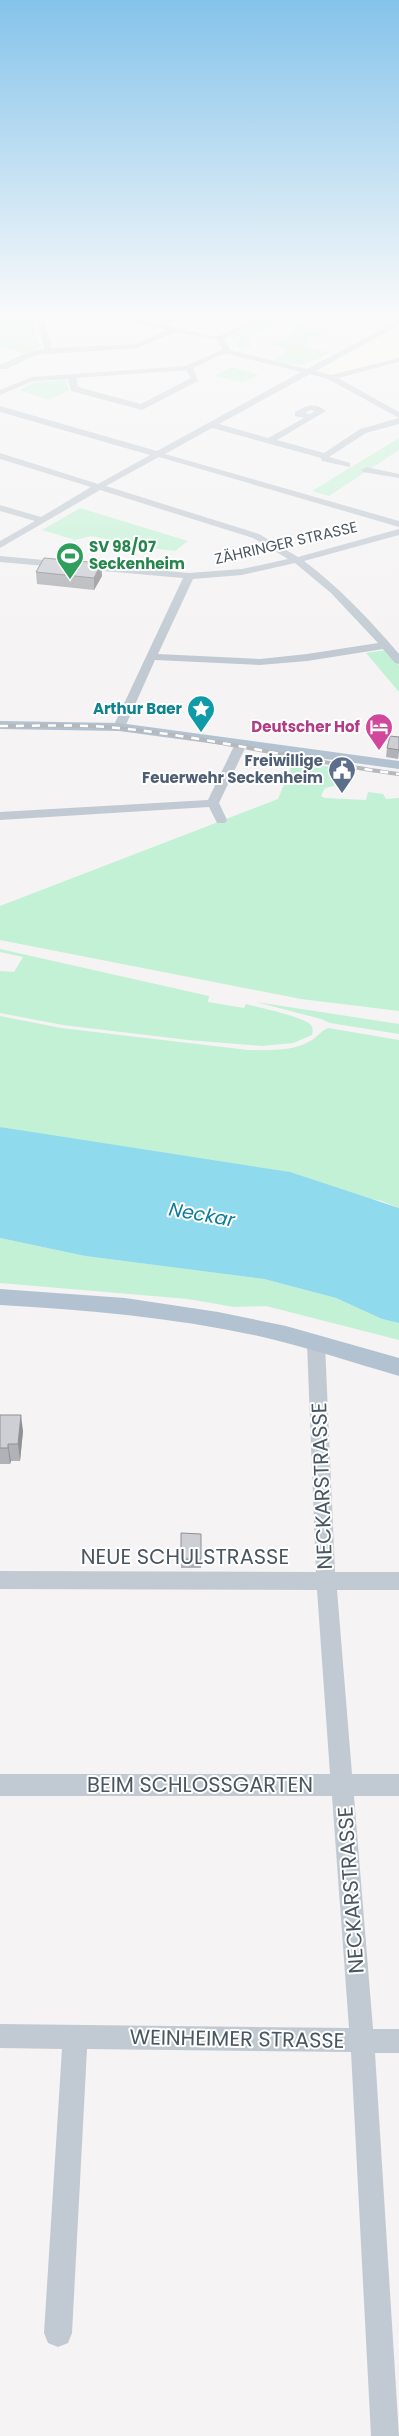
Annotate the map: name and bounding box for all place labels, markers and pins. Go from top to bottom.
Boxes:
place label: SV 98/07 Seckenheim [89,536,185,574]
sports icon: SV 98/07 Seckenheim [55,541,85,580]
place icon: Arthur Baer [186,694,216,733]
place label: Arthur Baer [93,698,183,719]
hotel icon: Deutscher Hof [364,712,394,751]
place label: Deutscher Hof [251,716,361,737]
place label: Freiwillige Feuerwehr Seckenheim [142,750,323,788]
public building icon: Freiwillige Feuerwehr Seckenheim [327,755,357,794]

